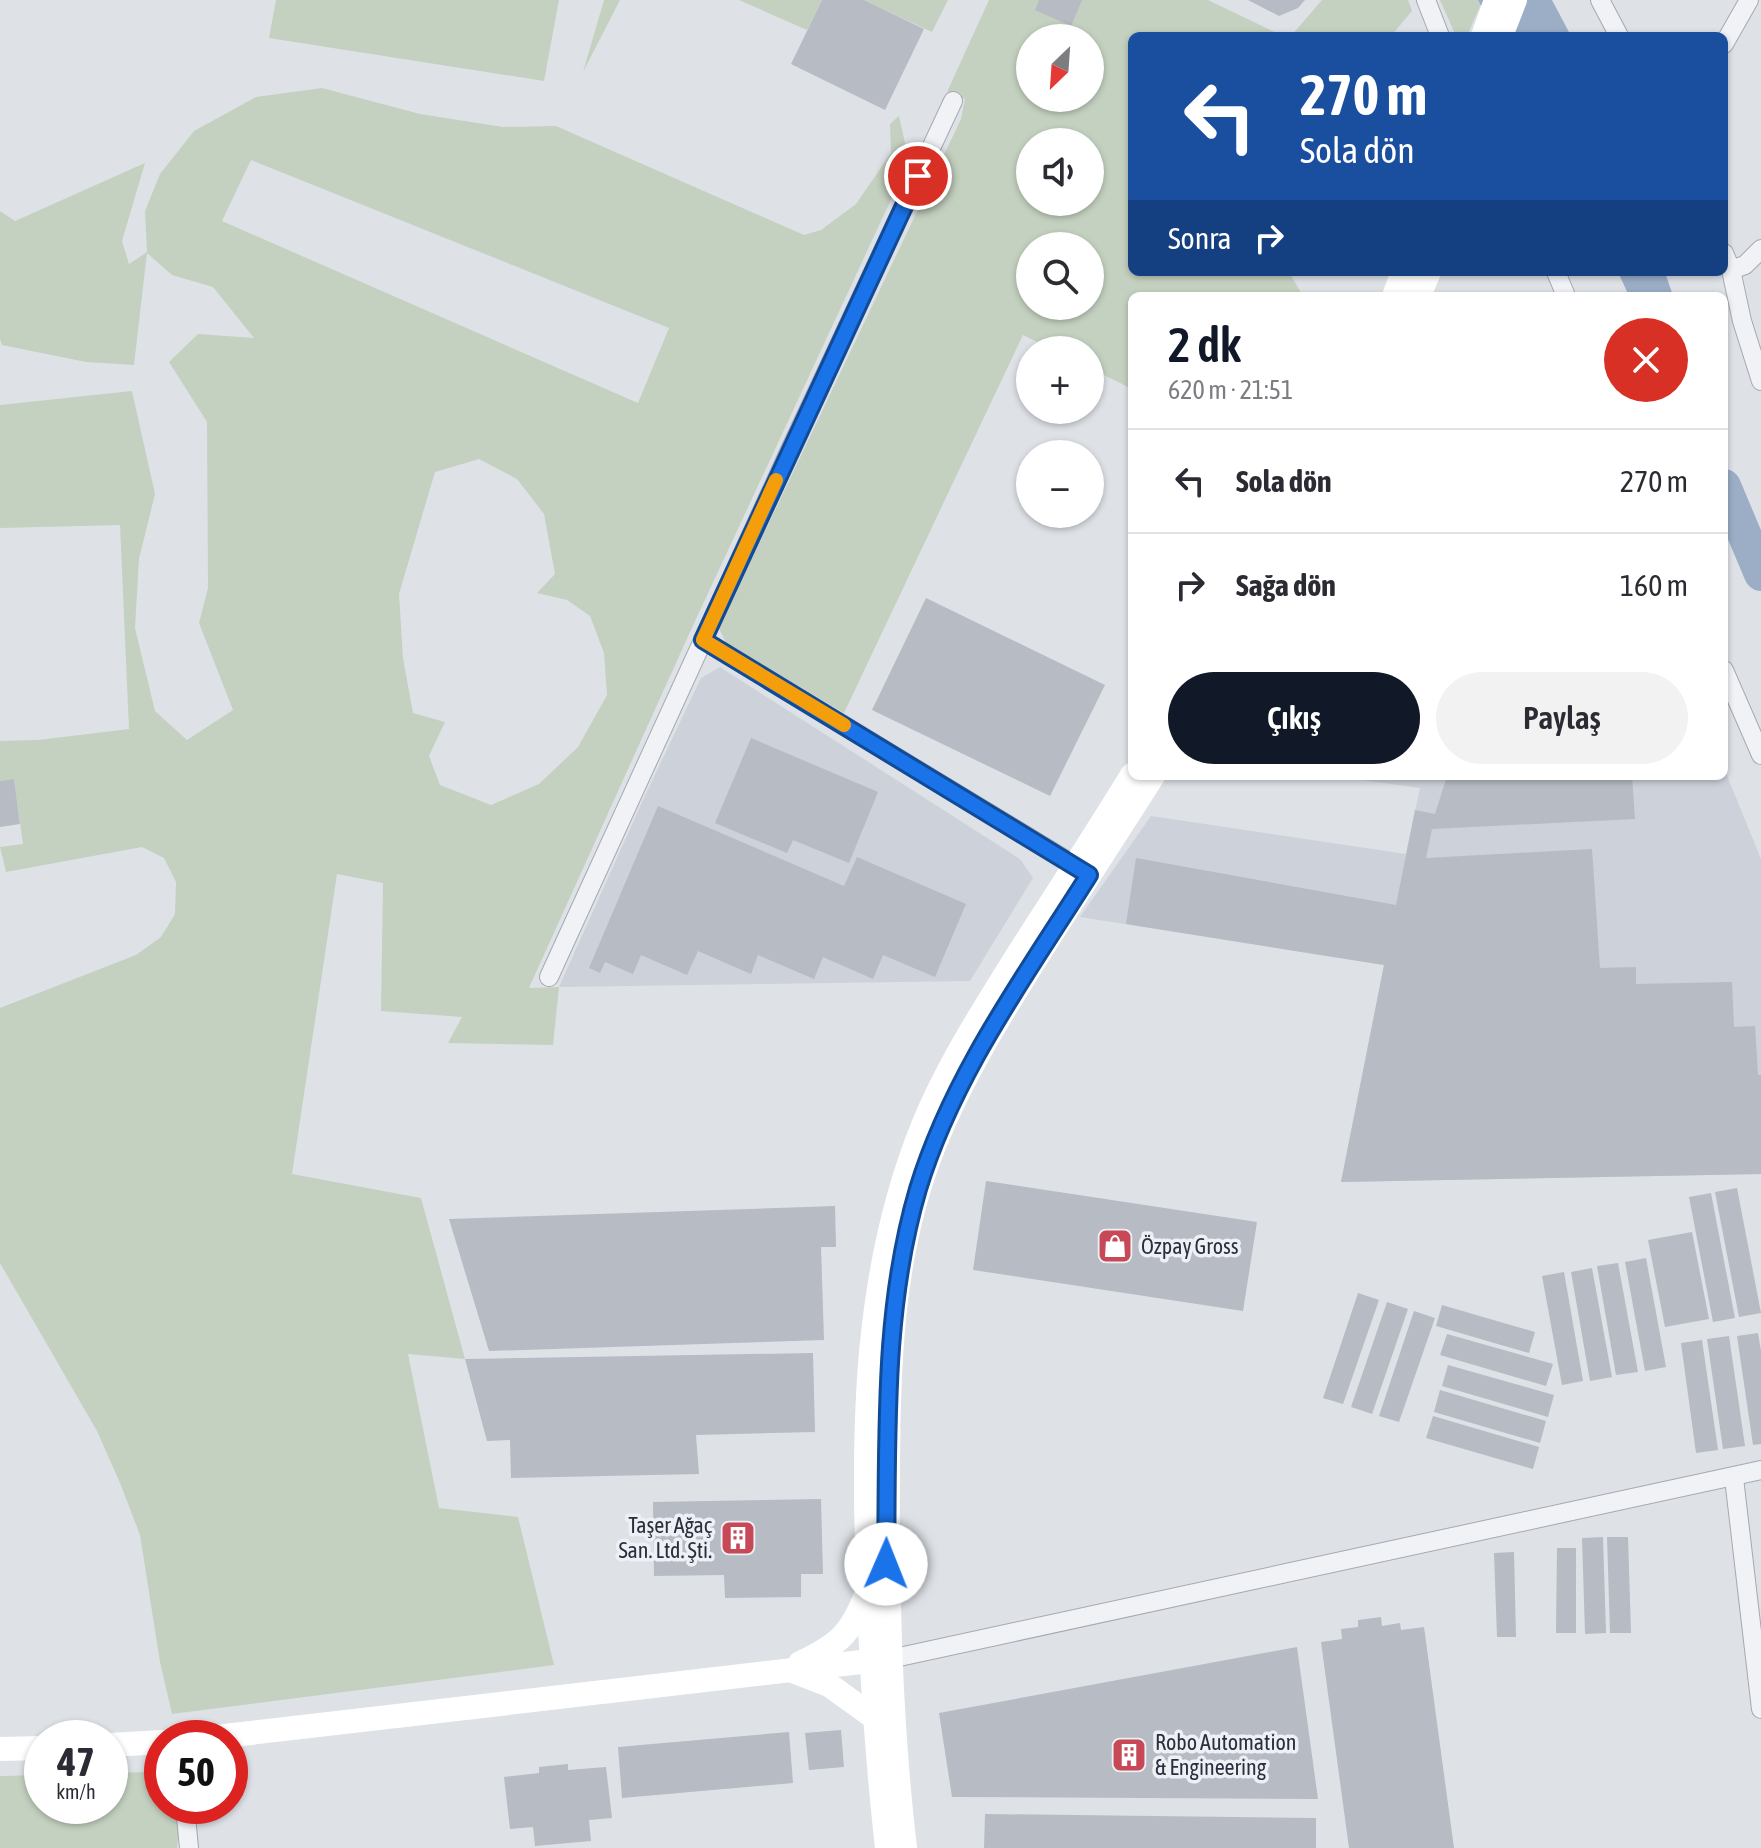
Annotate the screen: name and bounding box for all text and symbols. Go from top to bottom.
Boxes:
north arrow [1016,24,1104,112]
map controls [1016,24,1104,528]
text: 270 m [1300,63,1427,127]
icon: left [1168,64,1272,168]
button: sound [1016,128,1104,216]
text: Sola dön [1300,129,1415,171]
pin [884,142,952,210]
icon: arrive [896,154,940,198]
icon: right [1247,216,1291,260]
text: Sonra [1168,221,1231,255]
button: search [1016,232,1104,320]
text: 2 dk [1168,317,1241,372]
button: close [1604,318,1688,402]
button: + [1016,336,1104,424]
text: 620 m · 21:51 [1168,375,1293,405]
button: − [1016,440,1104,528]
icon: left [1168,459,1212,503]
text: Sola dön [1236,464,1332,498]
text: 270 m [1620,464,1688,498]
icon: right [1168,563,1212,607]
text: Sağa dön [1236,568,1336,602]
text: 160 m [1620,568,1688,602]
button: Çıkış [1168,672,1420,764]
button: Paylaş [1436,672,1688,764]
shop icon: Özpay Gross [1096,1227,1134,1265]
place label: Özpay Gross [1141,1233,1239,1259]
place label: Taşer Ağaç San. Ltd. Şti. [618,1512,713,1563]
building icon: Taşer Ağaç San. Ltd. Şti. [719,1519,757,1557]
position arrow [844,1522,928,1606]
speed limit sign: 50 [144,1720,248,1824]
place label: Robo Automation & Engineering [1155,1729,1296,1780]
building icon: Robo Automation & Engineering [1110,1736,1148,1774]
text: 47 [57,1739,95,1784]
text: km/h [56,1780,96,1803]

